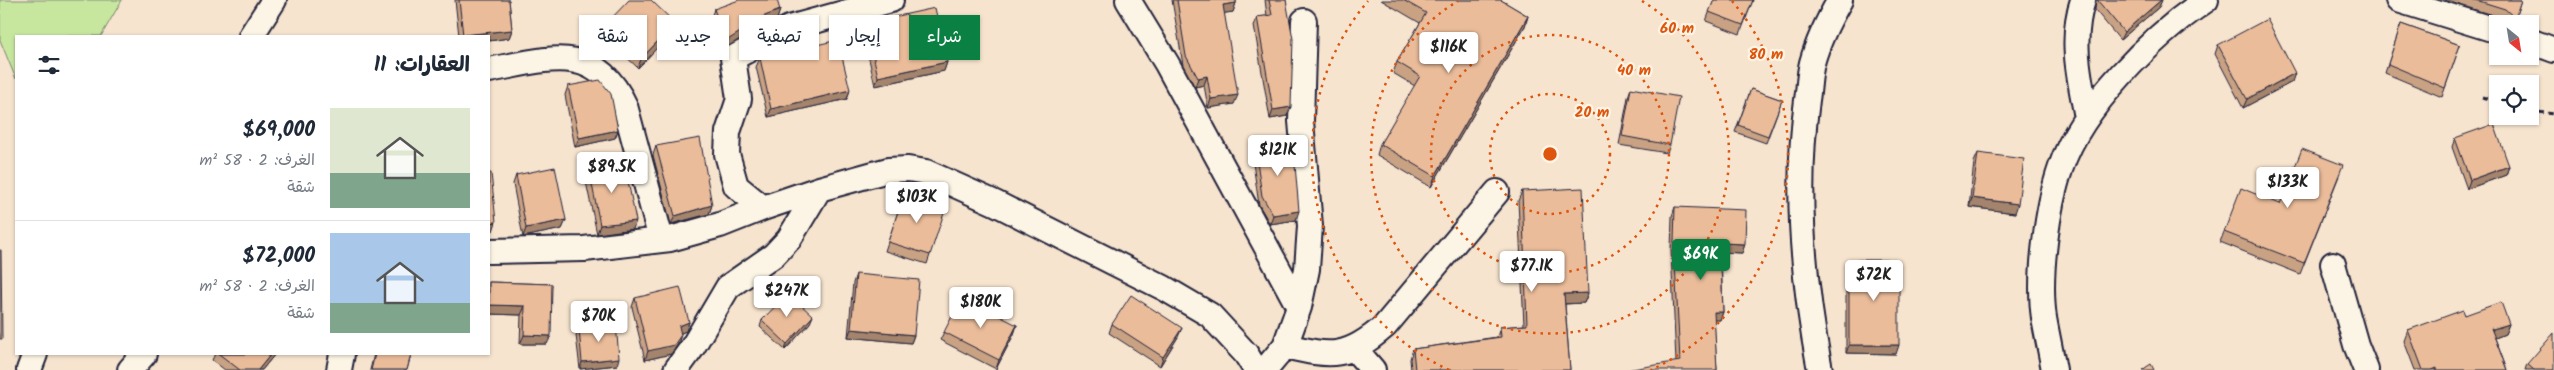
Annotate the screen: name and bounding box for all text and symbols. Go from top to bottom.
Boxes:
chip: شقة [579,15,647,60]
chip: جديد [657,15,729,60]
chip: تصفية [739,15,819,60]
chip: إيجار [829,15,899,60]
chip: شراء [909,15,980,60]
north arrow [2489,15,2539,65]
map controls [2489,15,2539,125]
text: 60 m [1660,17,1694,41]
pin: $116K [1414,32,1484,74]
text: $116K [1430,35,1468,60]
text: 80 m [1749,43,1783,67]
text: العقارات: 11 [374,49,470,82]
icon: filters [35,51,63,79]
text: 40 m [1617,59,1651,83]
button: locate [2489,75,2539,125]
text: 20 m [1575,101,1609,125]
text: $69,000 [243,114,315,147]
icon: home [370,128,430,188]
pin: $121K [1243,134,1313,177]
text: $121K [1259,138,1297,163]
centre of rings [1541,145,1559,163]
text: الغرف: 2 · 58 m² [200,148,315,173]
pin: $89.5K [571,152,653,194]
text: $89.5K [588,155,636,180]
pin: $133K [2253,166,2323,209]
text: $133K [2267,170,2309,195]
text: شقة [287,175,315,200]
pin: $103K [882,182,952,224]
text: $103K [897,185,937,210]
pin: $69K [1671,238,1731,281]
text: $72,000 [243,240,315,273]
text: $69K [1683,242,1719,267]
pin: $77.1K [1491,250,1573,293]
icon: home [370,253,430,313]
text: $77.1K [1511,254,1553,279]
pin: $72K [1844,260,1904,302]
text: $72K [1856,263,1892,288]
text: الغرف: 2 · 58 m² [200,274,315,299]
pin: $247K [752,276,822,318]
text: $247K [765,279,809,304]
pin: $180K [946,286,1016,329]
text: $180K [960,290,1002,315]
pin: $70K [569,300,629,343]
text: شقة [287,301,315,326]
text: $70K [582,304,616,329]

